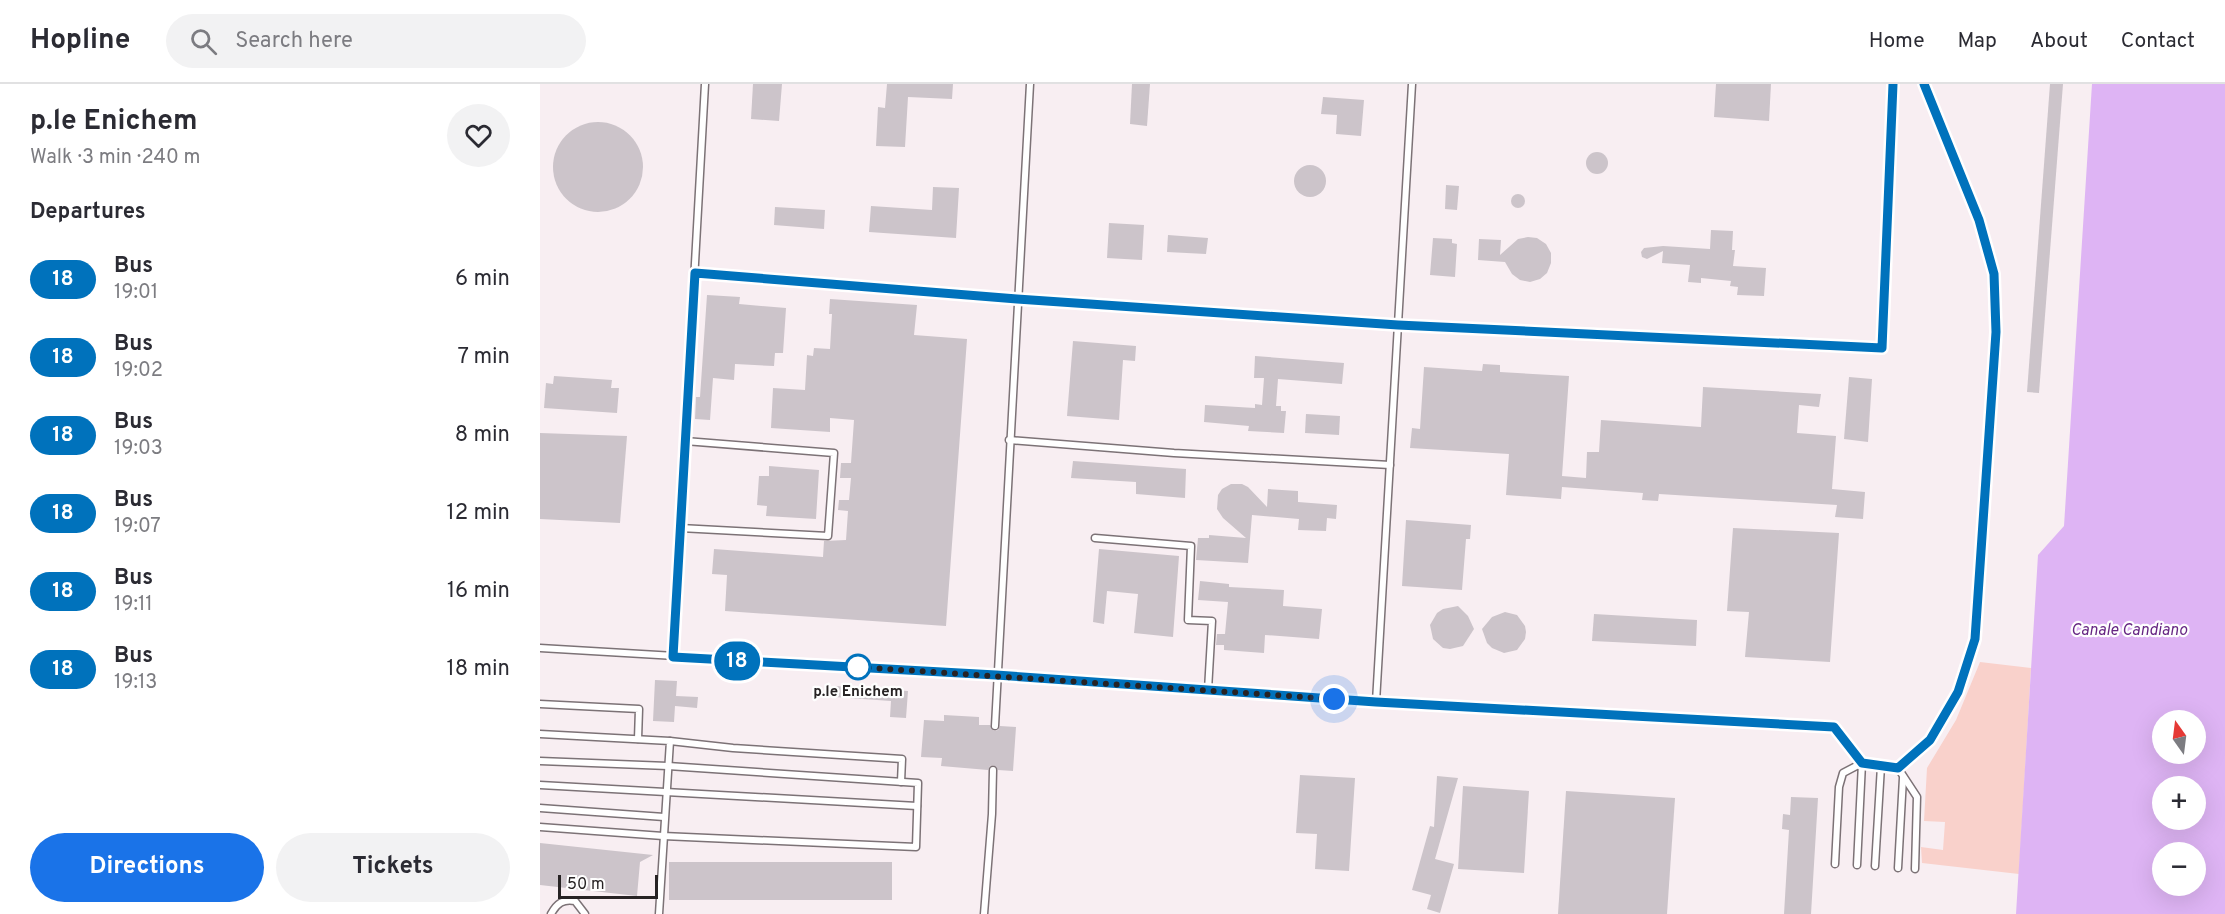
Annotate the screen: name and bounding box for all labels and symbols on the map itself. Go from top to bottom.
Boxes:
water label: Canale Candiano [2071,621,2188,641]
line badge: 18 [710,642,764,680]
marker: p.le Enichem [845,654,871,680]
place label: p.le Enichem [813,683,903,702]
your location [1319,684,1349,714]
north arrow [2152,710,2206,764]
scale bar [558,872,658,900]

